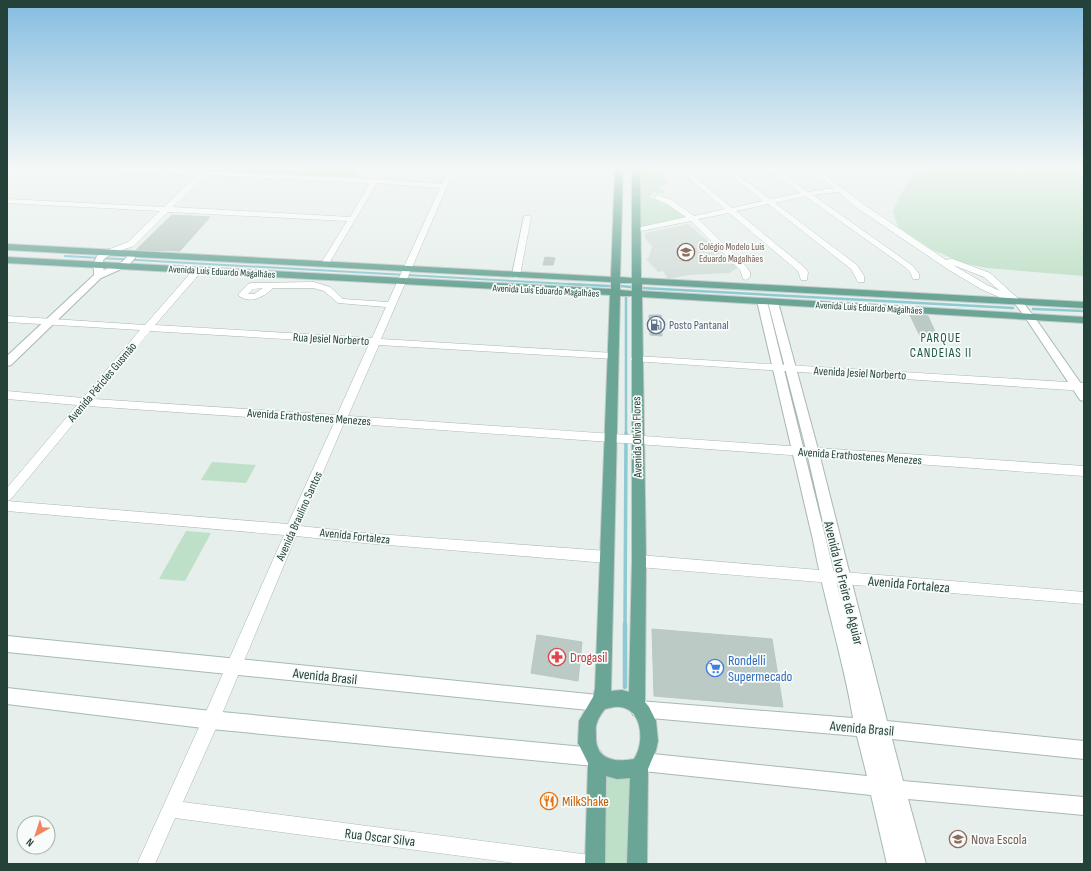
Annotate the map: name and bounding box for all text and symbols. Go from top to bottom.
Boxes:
place label: Colégio Modelo Luis Eduardo Magalhães [699,241,765,265]
school or university icon: Colégio Modelo Luis Eduardo Magalhães [676,242,696,262]
street label: Avenida Luís Eduardo Magalhães [167,263,276,281]
street label: Avenida Luís Eduardo Magalhães [491,282,600,300]
street label: Avenida Luís Eduardo Magalhães [814,299,923,317]
fuel station icon: Posto Pantanal [646,315,666,335]
place label: Posto Pantanal [669,318,729,333]
street label: Rua Jesiel Norberto [292,330,370,349]
district label: PARQUE CANDEIAS II [910,330,972,361]
street label: Avenida Péricles Gusmão [64,339,140,426]
street label: Avenida Jesiel Norberto [812,364,907,383]
street label: Avenida Olívia Flores [629,396,646,479]
street label: Avenida Erathostenes Menezes [246,406,371,429]
street label: Avenida Erathostenes Menezes [797,445,922,468]
street label: Avenida Braulino Santos [273,469,326,564]
street label: Avenida Ivo Freire de Aguiar [820,518,867,647]
street label: Avenida Fortaleza [318,525,391,548]
street label: Avenida Fortaleza [866,572,951,597]
pharmacy icon: Drogasil [547,647,567,667]
place label: Drogasil [570,649,607,666]
place label: Rondelli Supermecado [728,652,793,685]
supermarket icon: Rondelli Supermecado [705,658,725,678]
street label: Avenida Brasil [291,665,358,688]
street label: Avenida Brasil [828,717,895,740]
restaurant icon: MilkShake [539,791,559,811]
place label: MilkShake [562,793,609,810]
north arrow [16,815,56,855]
street label: Rua Oscar Silva [344,825,416,850]
school or university icon: Nova Escola [948,829,968,849]
place label: Nova Escola [971,831,1027,848]
text: N [24,835,36,849]

